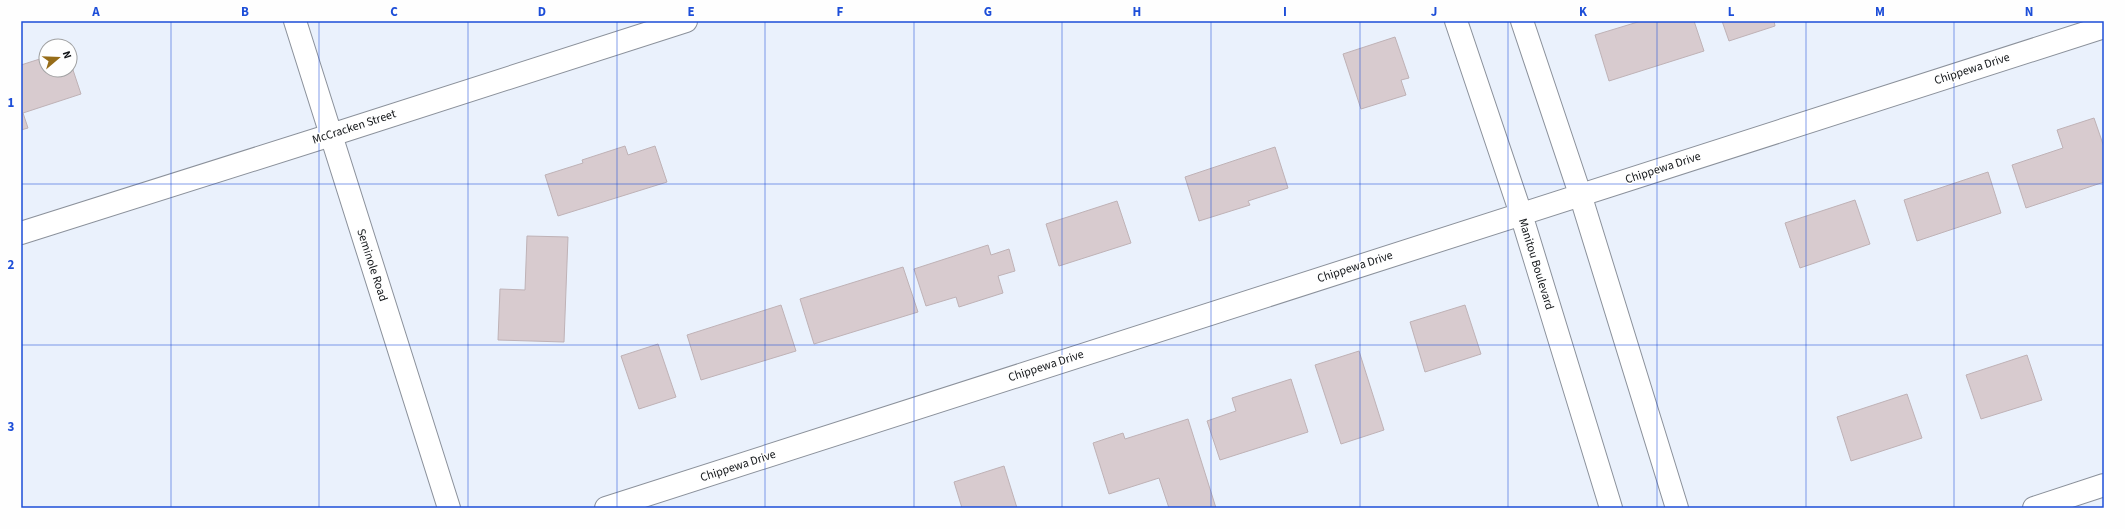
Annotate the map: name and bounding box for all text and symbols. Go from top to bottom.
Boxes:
text: A [91,3,100,21]
text: B [241,3,249,21]
text: C [390,3,398,21]
text: D [538,3,546,21]
text: E [687,3,695,21]
text: F [837,3,844,21]
text: G [984,3,992,21]
text: H [1133,3,1141,21]
text: I [1283,3,1287,21]
text: J [1431,3,1437,21]
text: K [1579,3,1588,21]
text: L [1728,3,1735,21]
text: M [1875,3,1885,21]
text: N [2025,3,2033,21]
north arrow [38,38,78,78]
text: N [59,49,75,61]
street label: Chippewa Drive [1932,49,2012,89]
text: 1 [8,94,15,112]
street label: McCracken Street [310,105,398,149]
street label: Chippewa Drive [1623,148,1703,188]
street label: Manitou Boulevard [1514,216,1558,312]
street label: Seminole Road [352,226,392,304]
street label: Chippewa Drive [1315,247,1395,287]
text: 2 [8,256,15,274]
street label: Chippewa Drive [1006,346,1086,386]
text: 3 [8,418,15,436]
street label: Chippewa Drive [698,446,778,486]

